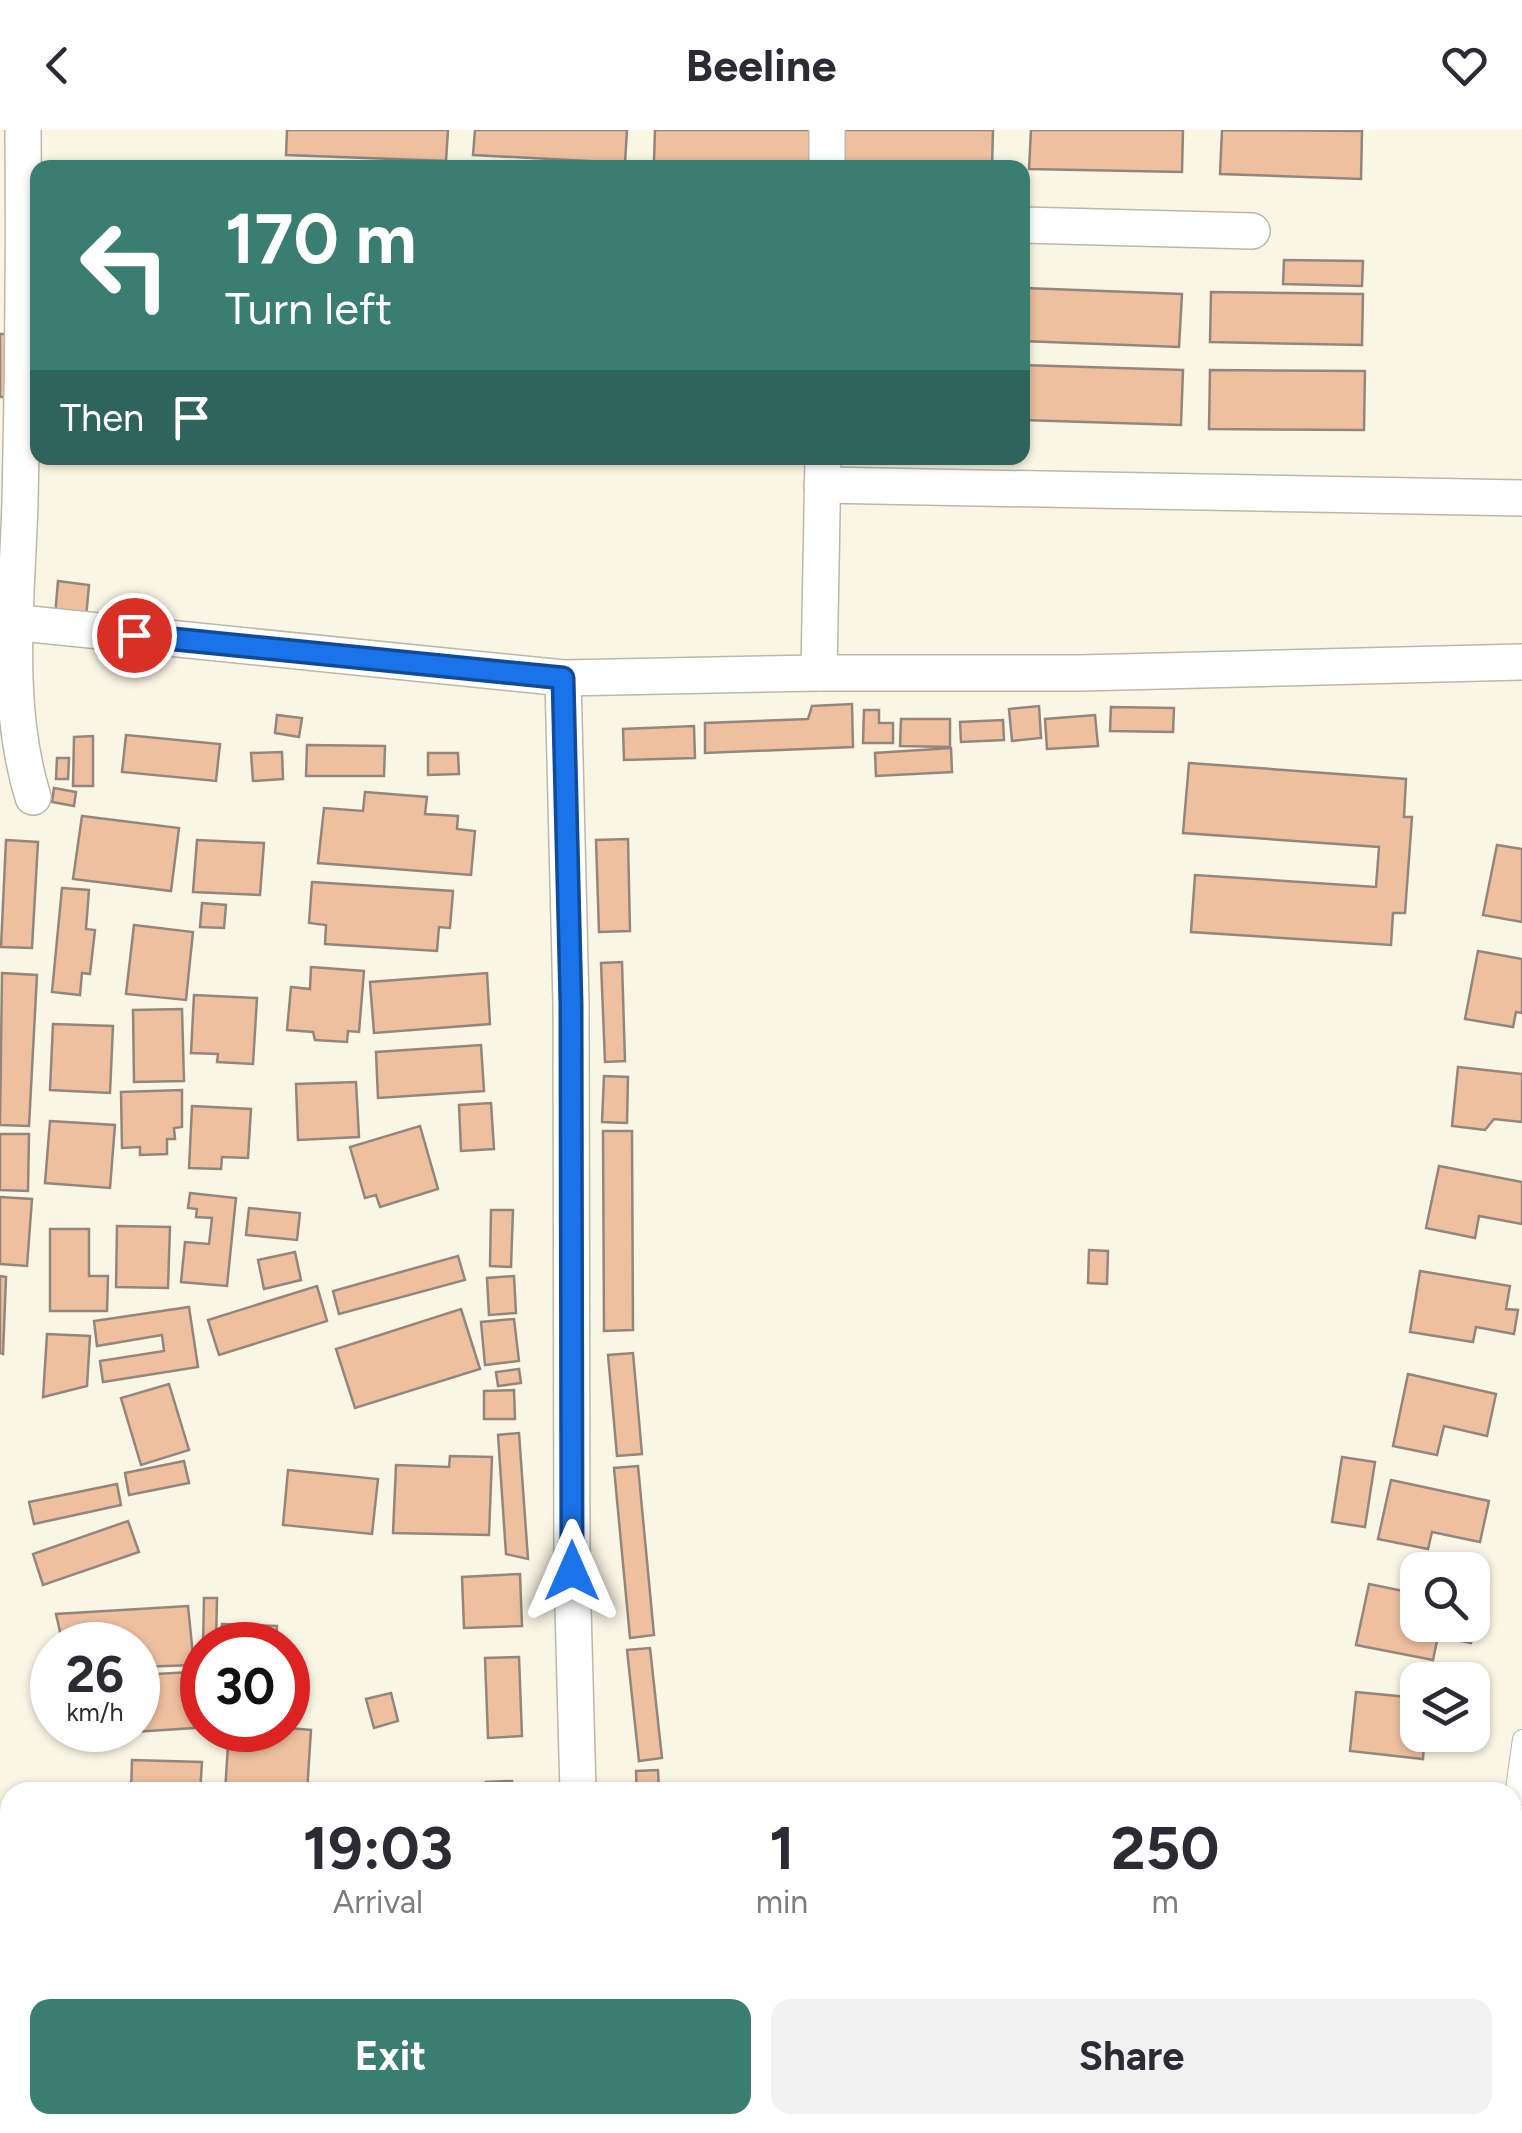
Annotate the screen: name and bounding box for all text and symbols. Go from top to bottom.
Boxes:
icon: back [30,38,85,93]
text: Beeline [686,38,836,92]
icon: heart [1437,38,1492,93]
text: 170 m [225,196,417,281]
icon: left [60,200,190,330]
text: Turn left [225,281,392,335]
icon: arrive [164,390,219,445]
text: Then [60,395,144,441]
pin [92,593,177,678]
icon: arrive [107,608,162,663]
position arrow [520,1519,624,1623]
map controls [1400,1552,1490,1752]
button: search [1400,1552,1490,1642]
speed limit sign: 30 [180,1622,310,1752]
text: 26 [66,1644,124,1705]
button: layers [1400,1662,1490,1752]
text: km/h [66,1697,124,1727]
text: 19:03 [303,1812,453,1884]
text: 1 [769,1812,795,1884]
text: 250 [1111,1812,1219,1884]
text: Arrival [333,1883,423,1921]
text: min [756,1883,808,1921]
text: m [1151,1883,1179,1921]
button: Exit [30,1999,751,2114]
button: Share [771,1999,1492,2114]

